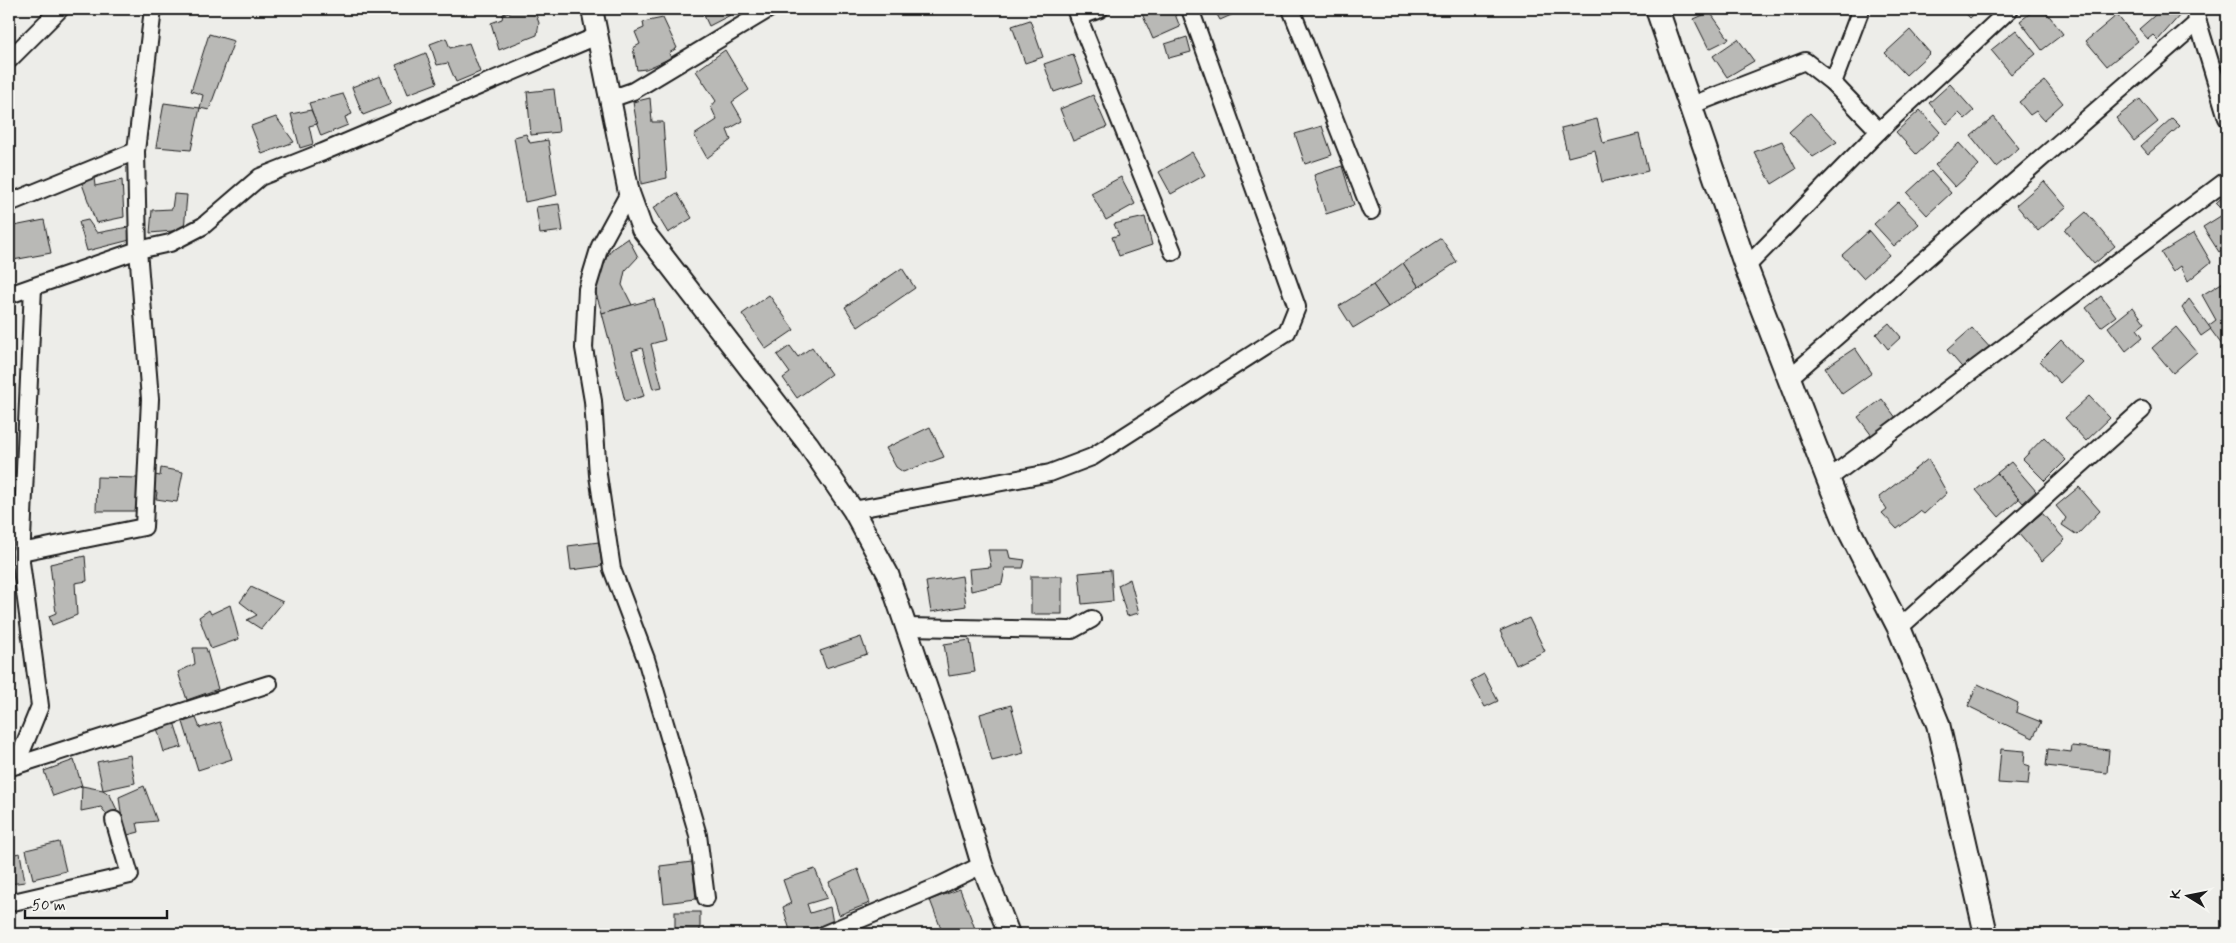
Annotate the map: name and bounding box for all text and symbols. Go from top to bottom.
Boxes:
north arrow [2164,870,2214,920]
text: K [2166,886,2186,900]
scale bar [25,888,168,920]
text: 50 m [32,896,66,916]

